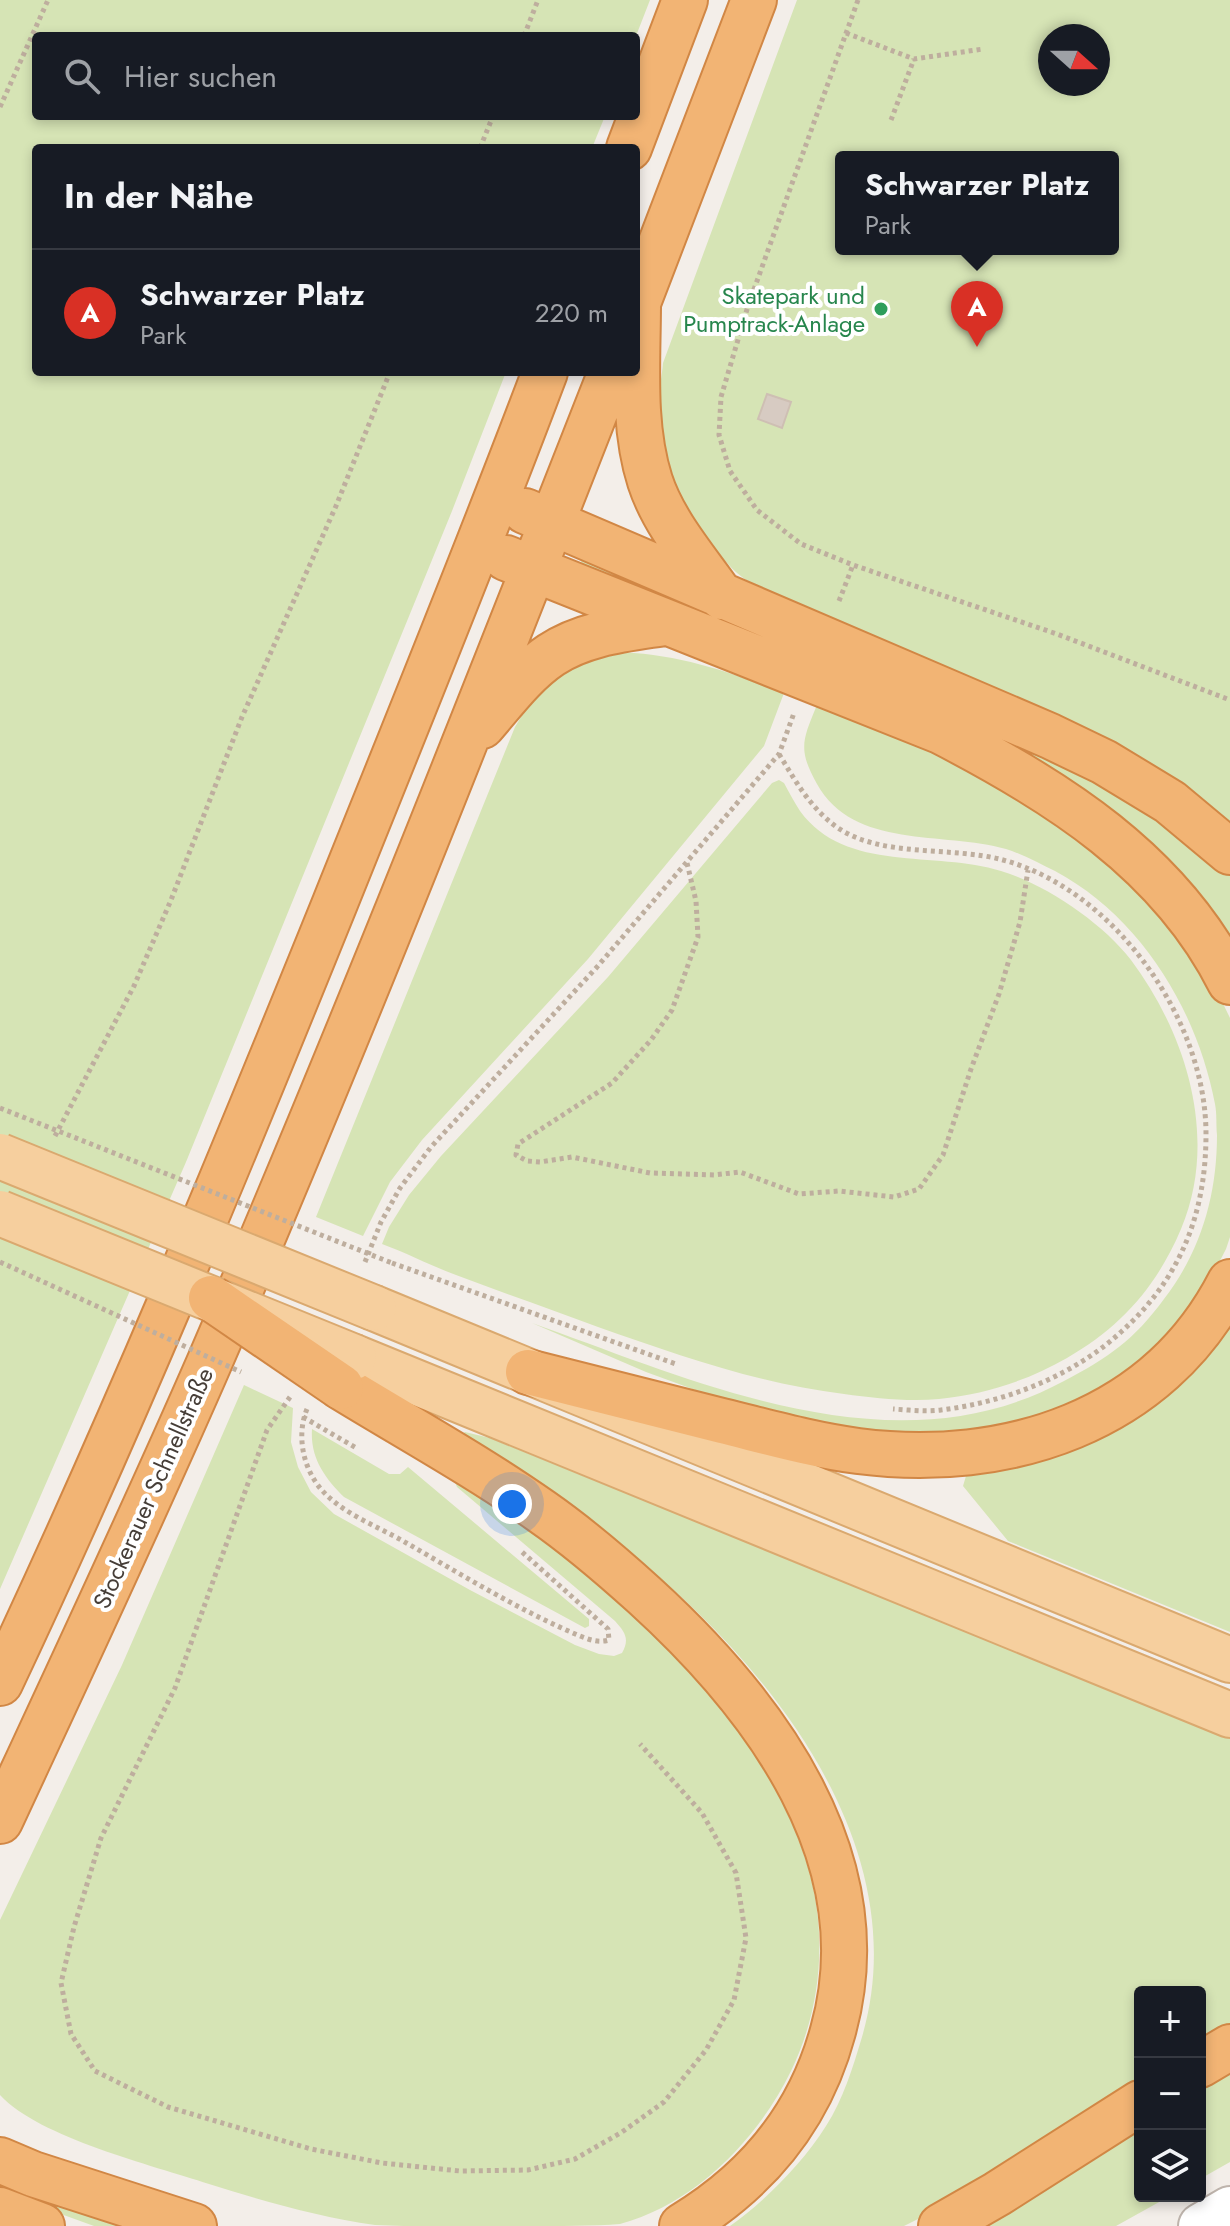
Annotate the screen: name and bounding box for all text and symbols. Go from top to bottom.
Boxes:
north arrow [1038,24,1110,96]
search box [32,32,640,120]
icon: search [60,54,104,98]
text: Hier suchen [124,55,277,98]
popup [835,151,1119,255]
text: Schwarzer Platz [865,163,1089,206]
text: In der Nähe [64,172,254,221]
text: Park [865,206,911,244]
text: Schwarzer Platz [140,273,365,316]
place label: Skatepark und Pumptrack-Anlage [683,278,865,341]
pin: A [951,281,1003,347]
text: A [80,294,100,332]
text: 220 m [535,294,608,332]
marker: Skatepark und Pumptrack-Anlage [872,300,890,318]
text: Park [140,316,186,354]
street label: Stockerauer Schnellstraße [84,1362,222,1614]
your location [492,1484,532,1524]
map controls [1134,1986,1206,2202]
button: + [1134,1986,1206,2058]
button: − [1134,2058,1206,2130]
button: layers [1134,2130,1206,2202]

